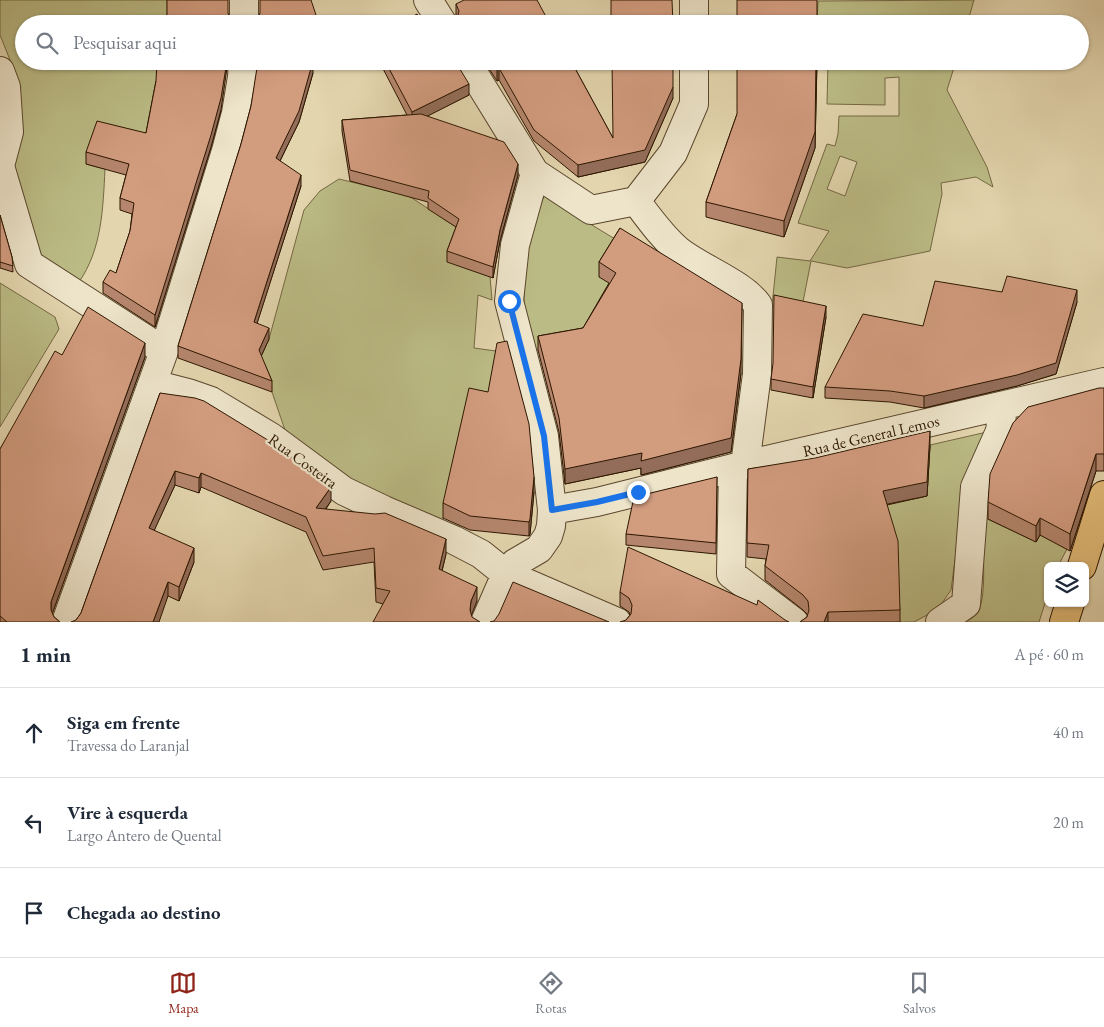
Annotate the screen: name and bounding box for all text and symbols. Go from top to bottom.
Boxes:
search box [15,15,1089,70]
icon: search [33,29,61,57]
text: Pesquisar aqui [73,30,177,55]
route start [498,290,521,313]
street label: Rua de General Lemos [801,410,941,462]
street label: Rua Costeira [264,429,342,494]
route end [627,481,650,504]
map controls [1044,562,1089,607]
button: layers [1044,562,1089,607]
text: 1 min [20,641,71,668]
text: A pé · 60 m [1015,644,1084,665]
text: Siga em frente [67,710,180,735]
icon: ahead [20,719,48,747]
text: 40 m [1053,722,1084,743]
text: Travessa do Laranjal [67,735,189,756]
text: Vire à esquerda [67,800,188,825]
icon: left [20,809,48,837]
text: 20 m [1053,812,1084,833]
text: Largo Antero de Quental [67,825,222,846]
icon: arrive [20,899,48,927]
text: Chegada ao destino [67,900,221,925]
tab: Mapa [168,969,199,1017]
tab: Rotas [535,969,567,1017]
tab: Salvos [903,969,936,1017]

